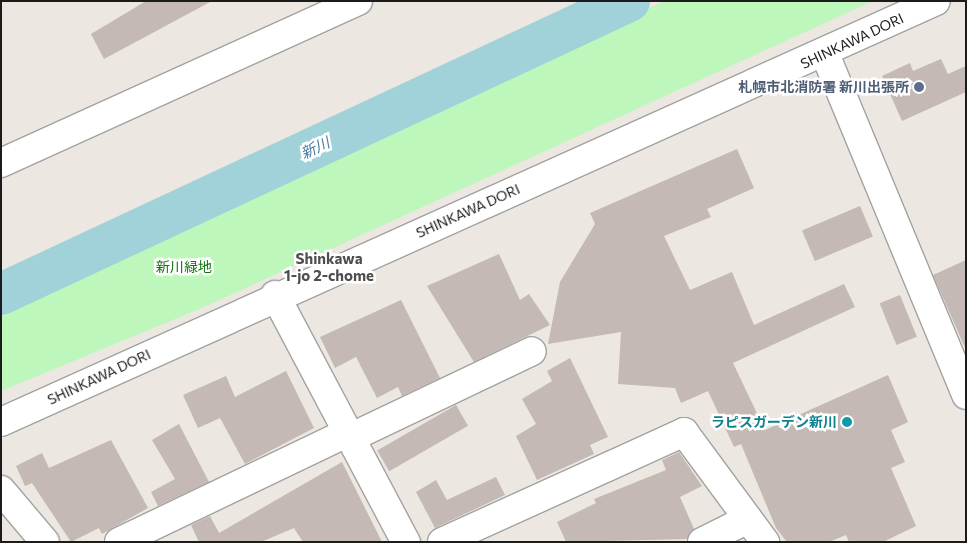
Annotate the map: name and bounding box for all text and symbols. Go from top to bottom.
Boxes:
street label: SHINKAWA DORI [798,10,906,72]
place label: 札幌市北消防署 新川出張所 [738,79,909,95]
marker: 札幌市北消防署 新川出張所 [913,81,925,93]
water label: 新川 [298,134,332,162]
street label: SHINKAWA DORI [413,181,523,241]
district label: Shinkawa 1-jo 2-chome [284,249,374,284]
park label: 新川緑地 [156,259,212,275]
street label: SHINKAWA DORI [45,346,153,408]
place label: ラピスガーデン新川 [711,414,837,430]
marker: ラピスガーデン新川 [841,416,853,428]

